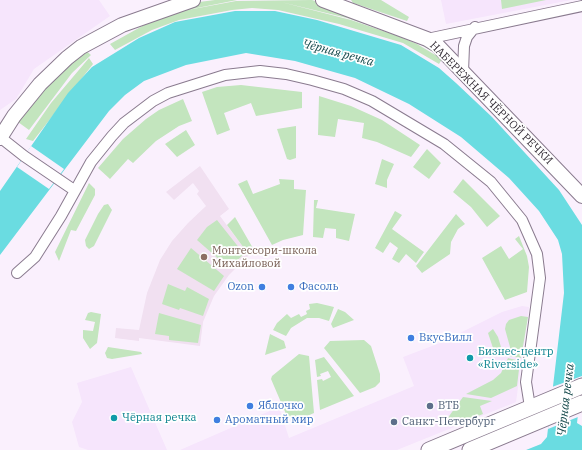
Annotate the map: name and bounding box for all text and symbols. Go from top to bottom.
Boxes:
water label: Чёрная речка [301,37,375,69]
street label: НАБЕРЕЖНАЯ ЧЁРНОЙ РЕЧКИ [427,39,555,167]
place label: Монтессори-школа Михайловой [212,244,317,270]
marker: Монтессори-школа Михайловой [199,252,209,262]
place label: Ozon [227,280,254,294]
place label: Фасоль [299,280,338,294]
marker: Ozon [257,282,267,292]
marker: Фасоль [286,282,296,292]
place label: ВкусВилл [419,331,472,345]
marker: ВкусВилл [406,333,416,343]
place label: Бизнес-центр «Riverside» [478,345,554,371]
marker: Бизнес-центр «Riverside» [465,353,475,363]
water label: Чёрная речка [554,363,578,437]
place label: Яблочко [258,399,303,413]
place label: ВТБ [438,399,459,413]
marker: Яблочко [245,401,255,411]
marker: ВТБ [425,401,435,411]
place label: Чёрная речка [122,411,197,425]
marker: Чёрная речка [109,413,119,423]
place label: Ароматный мир [225,413,314,427]
marker: Ароматный мир [212,415,222,425]
place label: Санкт-Петербург [402,415,496,429]
marker: Санкт-Петербург [389,417,399,427]

